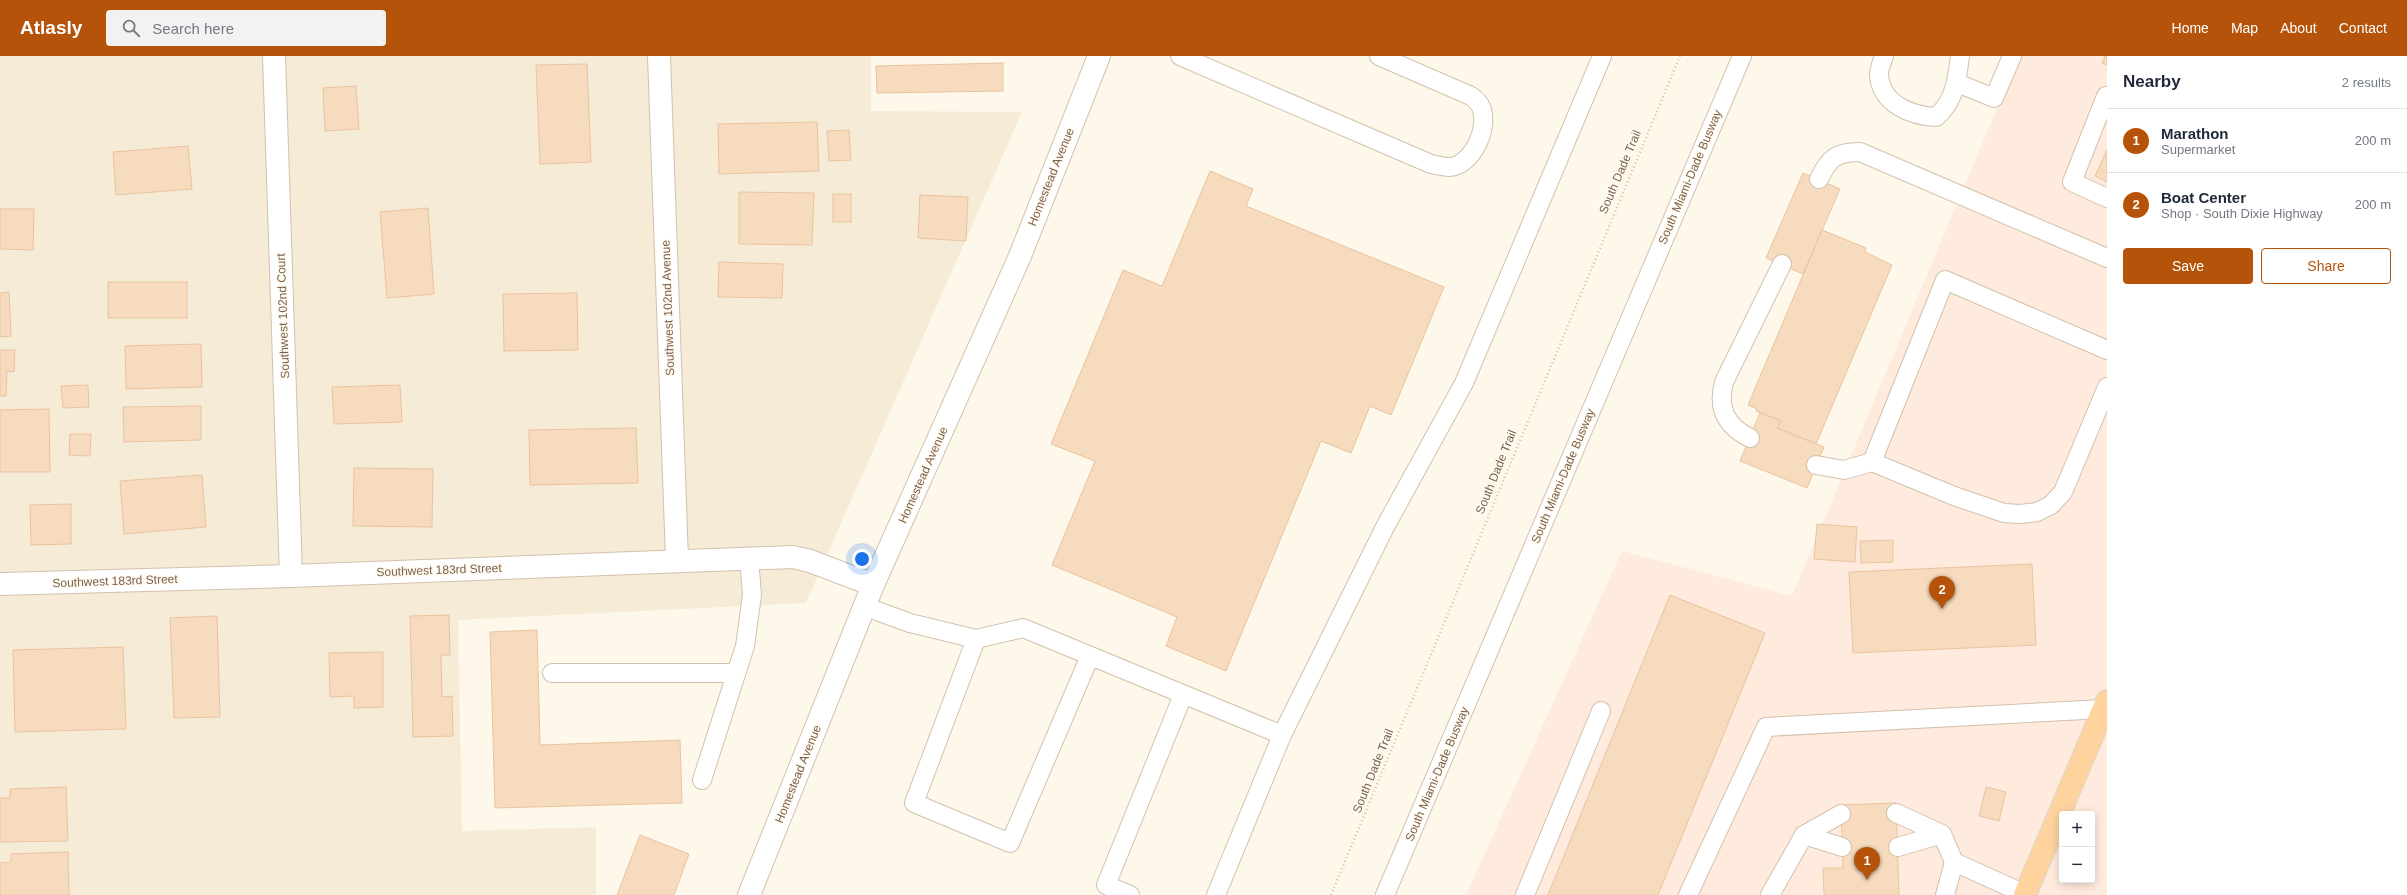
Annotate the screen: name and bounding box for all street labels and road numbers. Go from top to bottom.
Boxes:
street label: South Miami-Dade Busway [1655,108,1725,246]
street label: Homestead Avenue [1025,126,1077,228]
street label: South Dade Trail [1596,128,1644,216]
street label: Southwest 102nd Avenue [659,240,677,376]
street label: Southwest 102nd Court [274,252,292,379]
street label: South Miami-Dade Busway [1528,407,1598,545]
street label: Homestead Avenue [895,424,951,526]
street label: South Dade Trail [1473,428,1519,516]
street label: Southwest 183rd Street [376,561,503,579]
street label: Southwest 183rd Street [52,572,179,590]
street label: South Miami-Dade Busway [1402,705,1472,843]
street label: Homestead Avenue [772,723,824,825]
street label: South Dade Trail [1350,727,1396,815]

